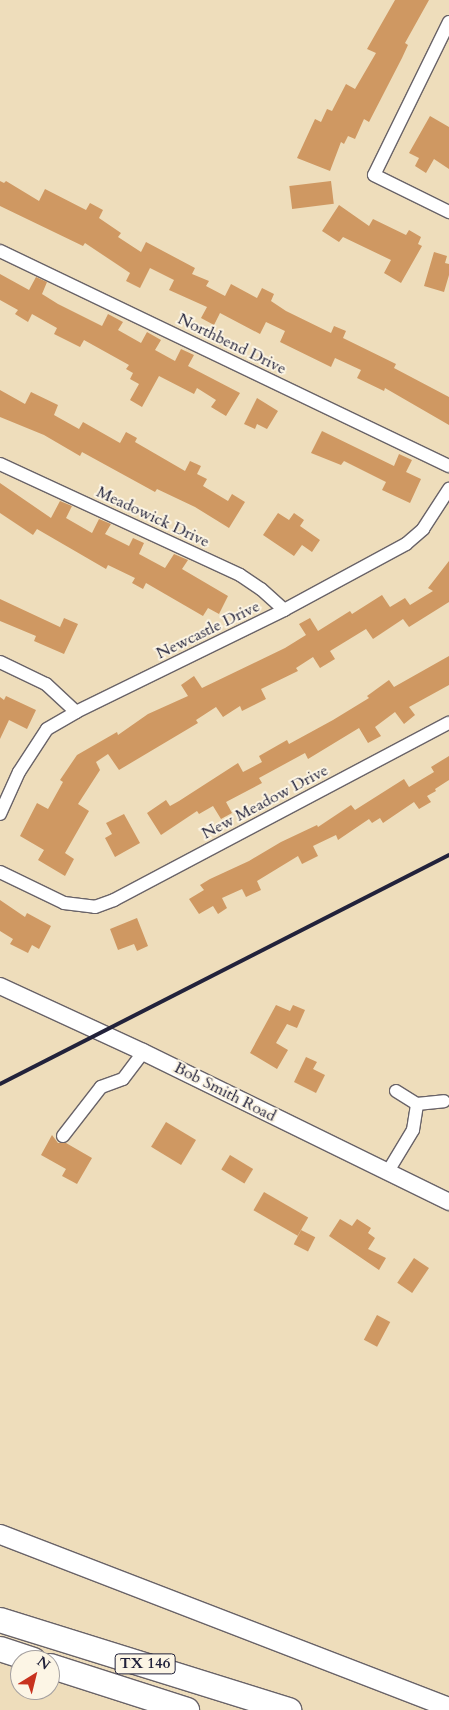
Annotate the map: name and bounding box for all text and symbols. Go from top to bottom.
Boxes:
street label: Northbend Drive [175,309,289,379]
street label: Meadowick Drive [93,482,213,552]
street label: Newcastle Drive [153,597,263,663]
street label: New Meadow Drive [199,761,331,843]
street label: Bob Smith Road [171,1058,279,1126]
north arrow [10,1650,60,1700]
text: N [33,1652,54,1675]
road number: TX 146 [114,1652,176,1676]

